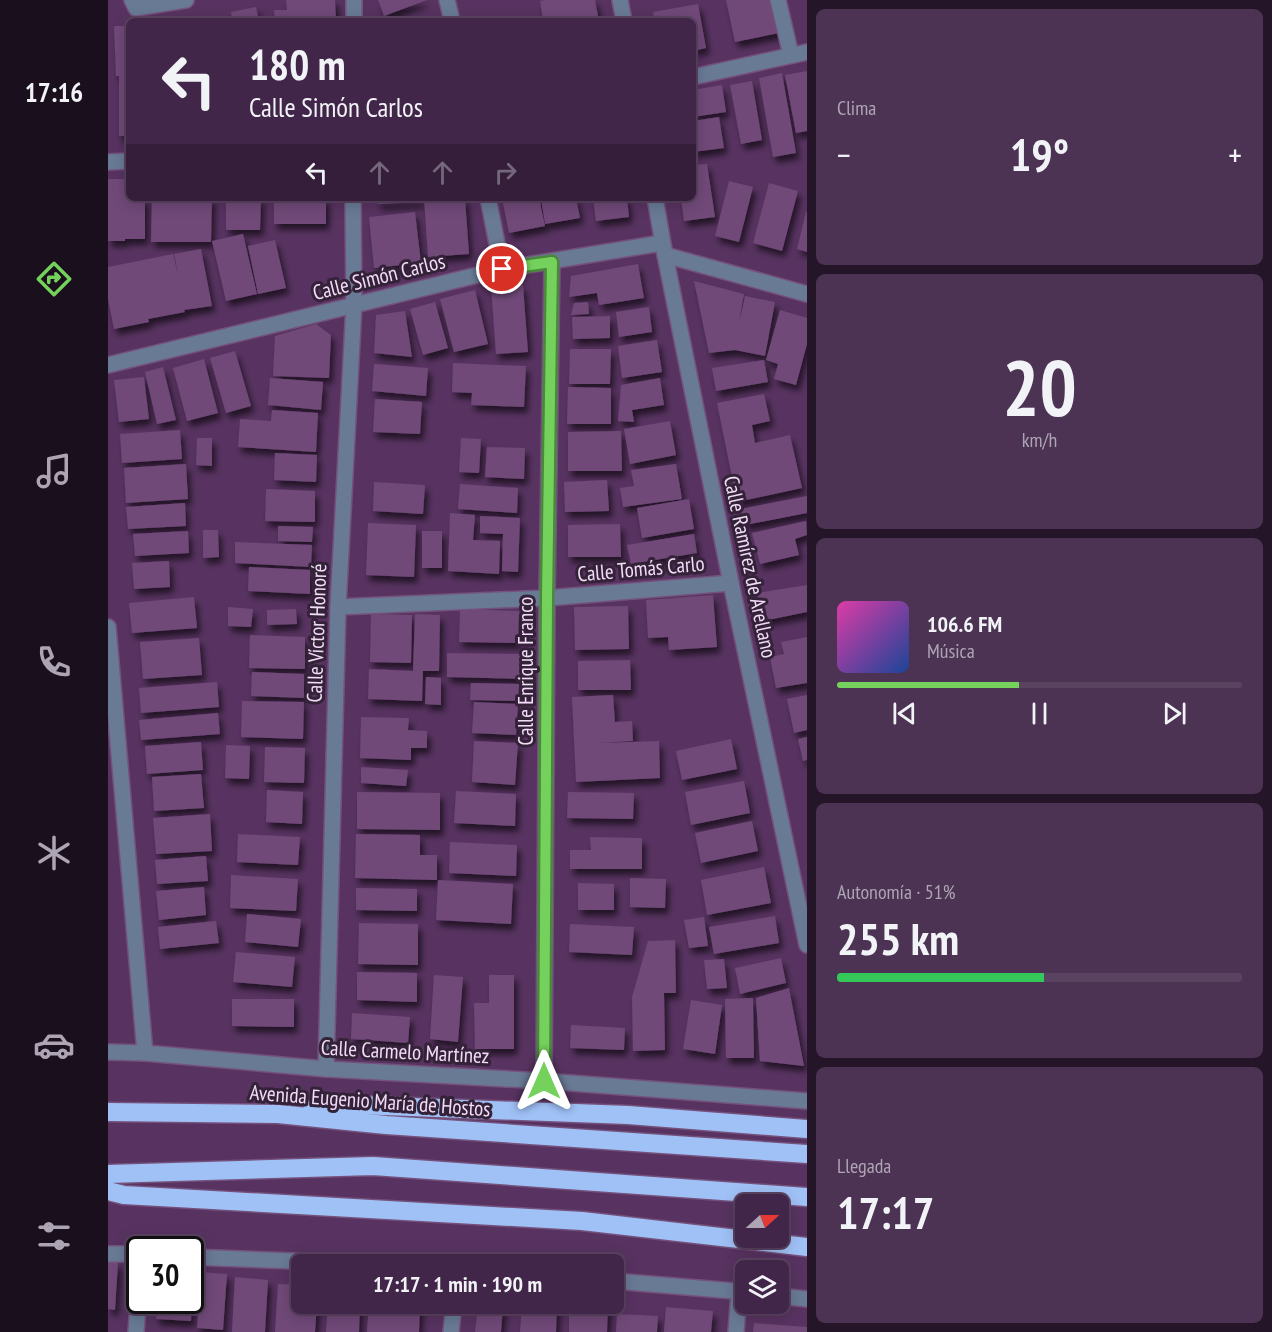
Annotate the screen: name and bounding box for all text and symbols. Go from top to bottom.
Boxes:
text: 180 m [249,37,346,92]
icon: left [150,42,228,120]
text: 17:16 [25,75,83,109]
text: Calle Simón Carlos [249,90,423,124]
text: Clima [837,95,876,121]
text: 19° [1010,125,1069,183]
text: − [837,133,851,176]
text: + [1228,133,1242,176]
icon: left [300,156,333,189]
icon: ahead [363,156,396,189]
icon: ahead [426,156,459,189]
icon: right [489,156,522,189]
pin [476,243,527,294]
street label: Calle Simón Carlos [310,247,448,306]
icon: arrive [485,252,518,285]
icon: directions [33,258,75,300]
text: 20 [1002,337,1077,438]
text: km/h [1022,427,1057,453]
icon: music [33,450,75,492]
street label: Calle Ramírez de Arellano [718,473,783,660]
street label: Calle Tomás Carlo [576,549,706,588]
street label: Calle Víctor Honoré [301,563,332,703]
street label: Calle Enrique Franco [512,597,539,745]
text: 106.6 FM [927,610,1002,638]
text: Música [927,638,975,664]
icon: phone [33,641,75,683]
icon: previous [888,697,921,730]
icon: pause [1023,697,1056,730]
icon: next [1158,697,1191,730]
icon: climate [33,832,75,874]
text: Autonomía · 51% [837,879,955,905]
text: 255 km [837,909,959,967]
icon: car [33,1024,75,1066]
street label: Calle Carmelo Martínez [320,1034,490,1069]
position arrow [512,1049,576,1113]
street label: Avenida Eugenio María de Hostos [249,1079,491,1122]
text: Llegada [837,1153,891,1179]
text: 17:17 [837,1183,934,1241]
north arrow [735,1194,789,1248]
map controls [735,1194,789,1314]
icon: filters [33,1215,75,1257]
speed limit sign: 30 [126,1236,204,1314]
button: layers [735,1260,789,1314]
text: 17:17 · 1 min · 190 m [373,1270,542,1298]

